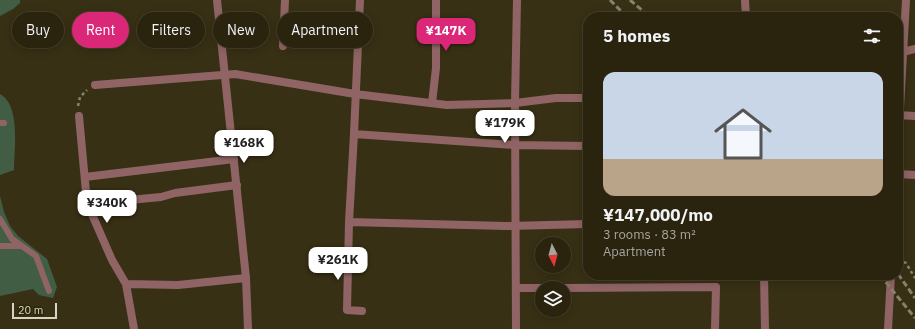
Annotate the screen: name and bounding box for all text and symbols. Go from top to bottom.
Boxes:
chip: Buy [12,12,64,48]
chip: Rent [72,12,129,48]
chip: Filters [137,12,205,48]
chip: New [213,12,269,48]
chip: Apartment [277,12,373,48]
pin: ¥147K [418,18,474,52]
text: ¥147K [426,22,466,39]
text: 5 homes [603,25,670,47]
icon: filters [861,25,883,47]
icon: home [707,98,779,170]
pin: ¥179K [477,110,533,144]
text: ¥179K [485,114,525,131]
pin: ¥168K [216,130,272,164]
text: ¥168K [224,134,264,151]
pin: ¥340K [79,190,135,224]
text: ¥340K [87,194,127,211]
text: ¥147,000/mo [603,204,713,226]
text: 3 rooms · 83 m² [603,226,696,243]
north arrow [535,237,571,273]
map controls [535,237,571,317]
text: Apartment [603,243,666,260]
pin: ¥261K [310,247,366,281]
text: ¥261K [318,251,358,268]
button: layers [535,281,571,317]
scale bar [12,301,57,320]
text: 20 m [18,303,43,317]

